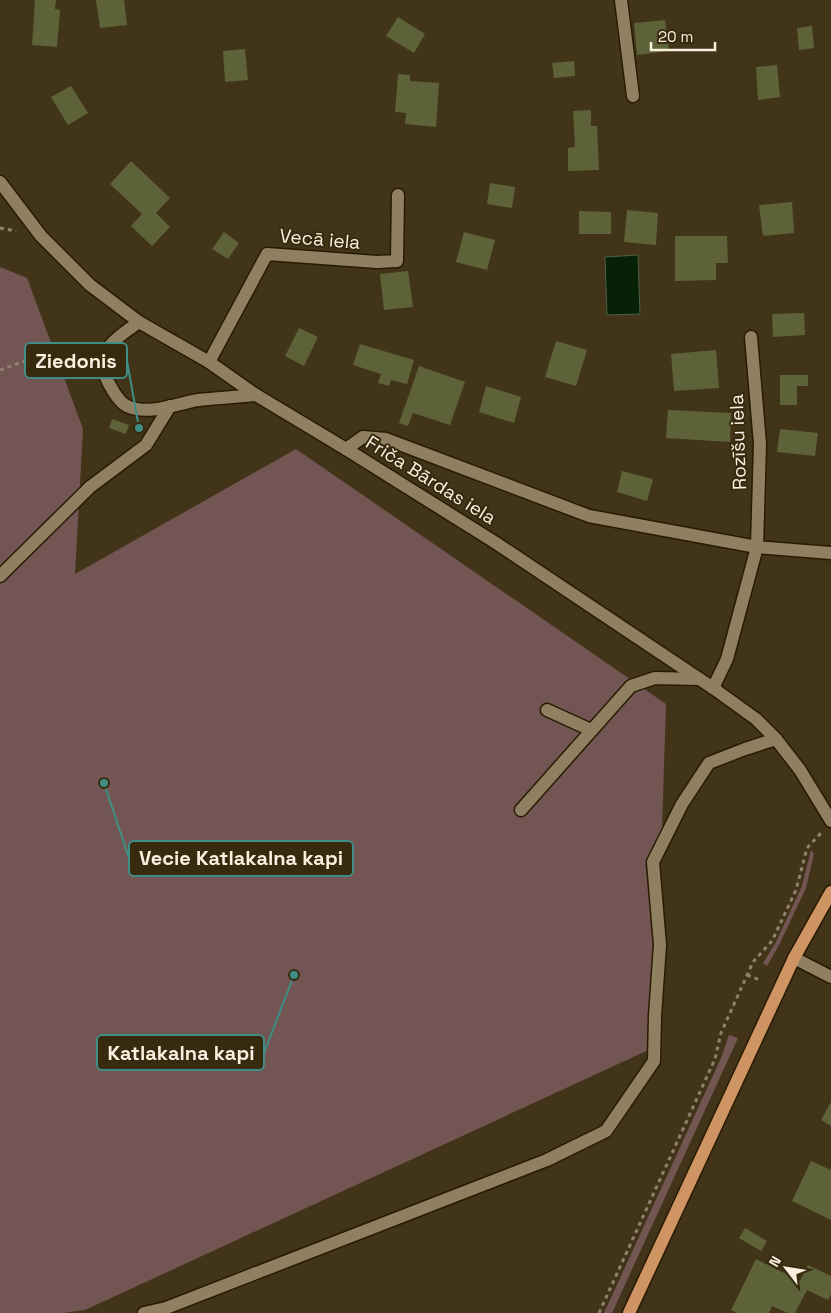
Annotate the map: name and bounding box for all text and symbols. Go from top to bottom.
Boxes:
scale bar [651,20,715,52]
text: 20 m [658,27,693,46]
street label: Vecā iela [279,223,361,255]
callout: Ziedonis [25,343,127,378]
text: Ziedonis [35,348,117,374]
street label: Rozīšu iela [724,394,752,490]
street label: Friča Bārdas iela [361,430,501,530]
callout: Vecie Katlakalna kapi [129,841,353,876]
text: Vecie Katlakalna kapi [139,845,343,871]
callout: Katlakalna kapi [97,1035,264,1070]
text: Katlakalna kapi [108,1040,255,1066]
north arrow [761,1243,811,1293]
text: N [765,1253,785,1270]

